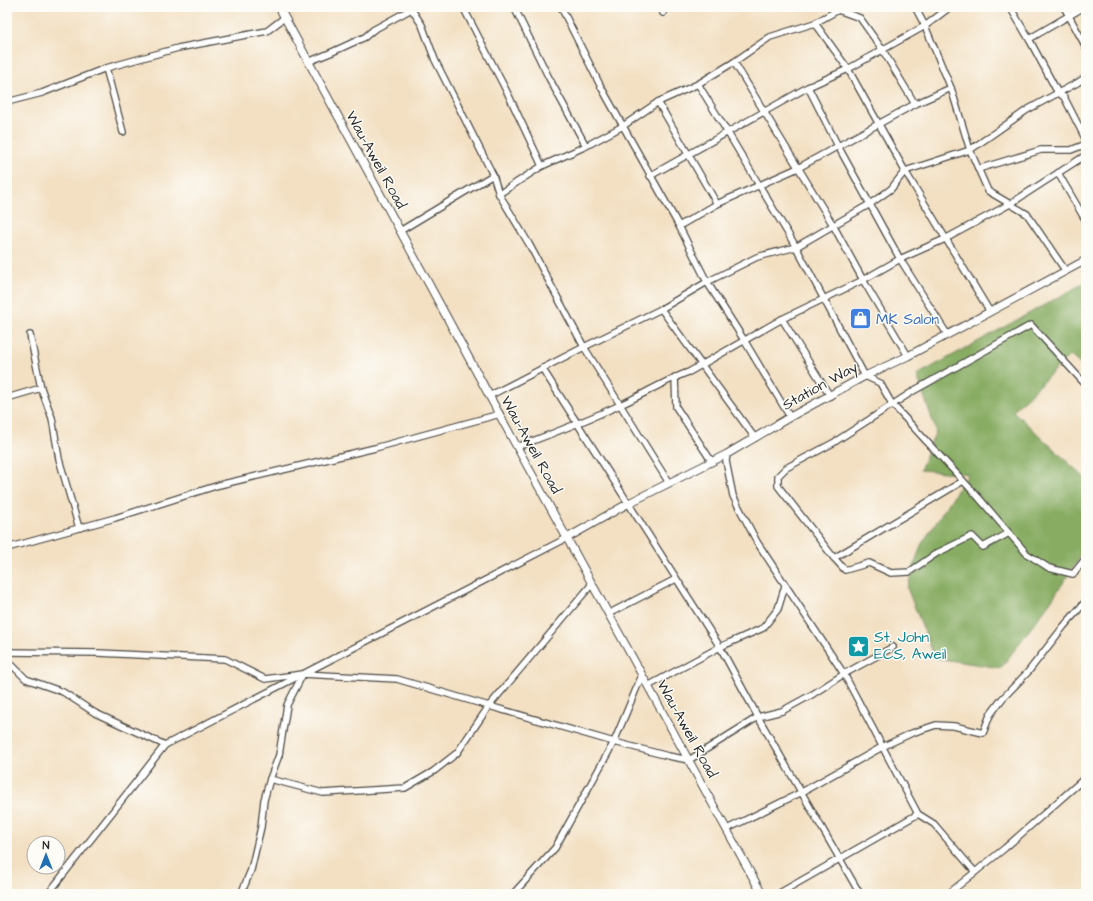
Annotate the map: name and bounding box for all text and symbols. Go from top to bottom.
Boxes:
street label: Wau-Aweil Road [340,107,412,213]
shop icon: MK Salon [847,306,873,332]
place label: MK Salon [876,309,940,330]
street label: Station Way [778,357,862,416]
street label: Wau-Aweil Road [495,392,567,498]
place label: St. John ECS, Aweil [874,627,946,665]
place icon: St. John ECS, Aweil [845,633,871,659]
street label: Wau-Aweil Road [651,676,723,782]
north arrow [26,835,66,875]
text: N [43,838,50,853]

